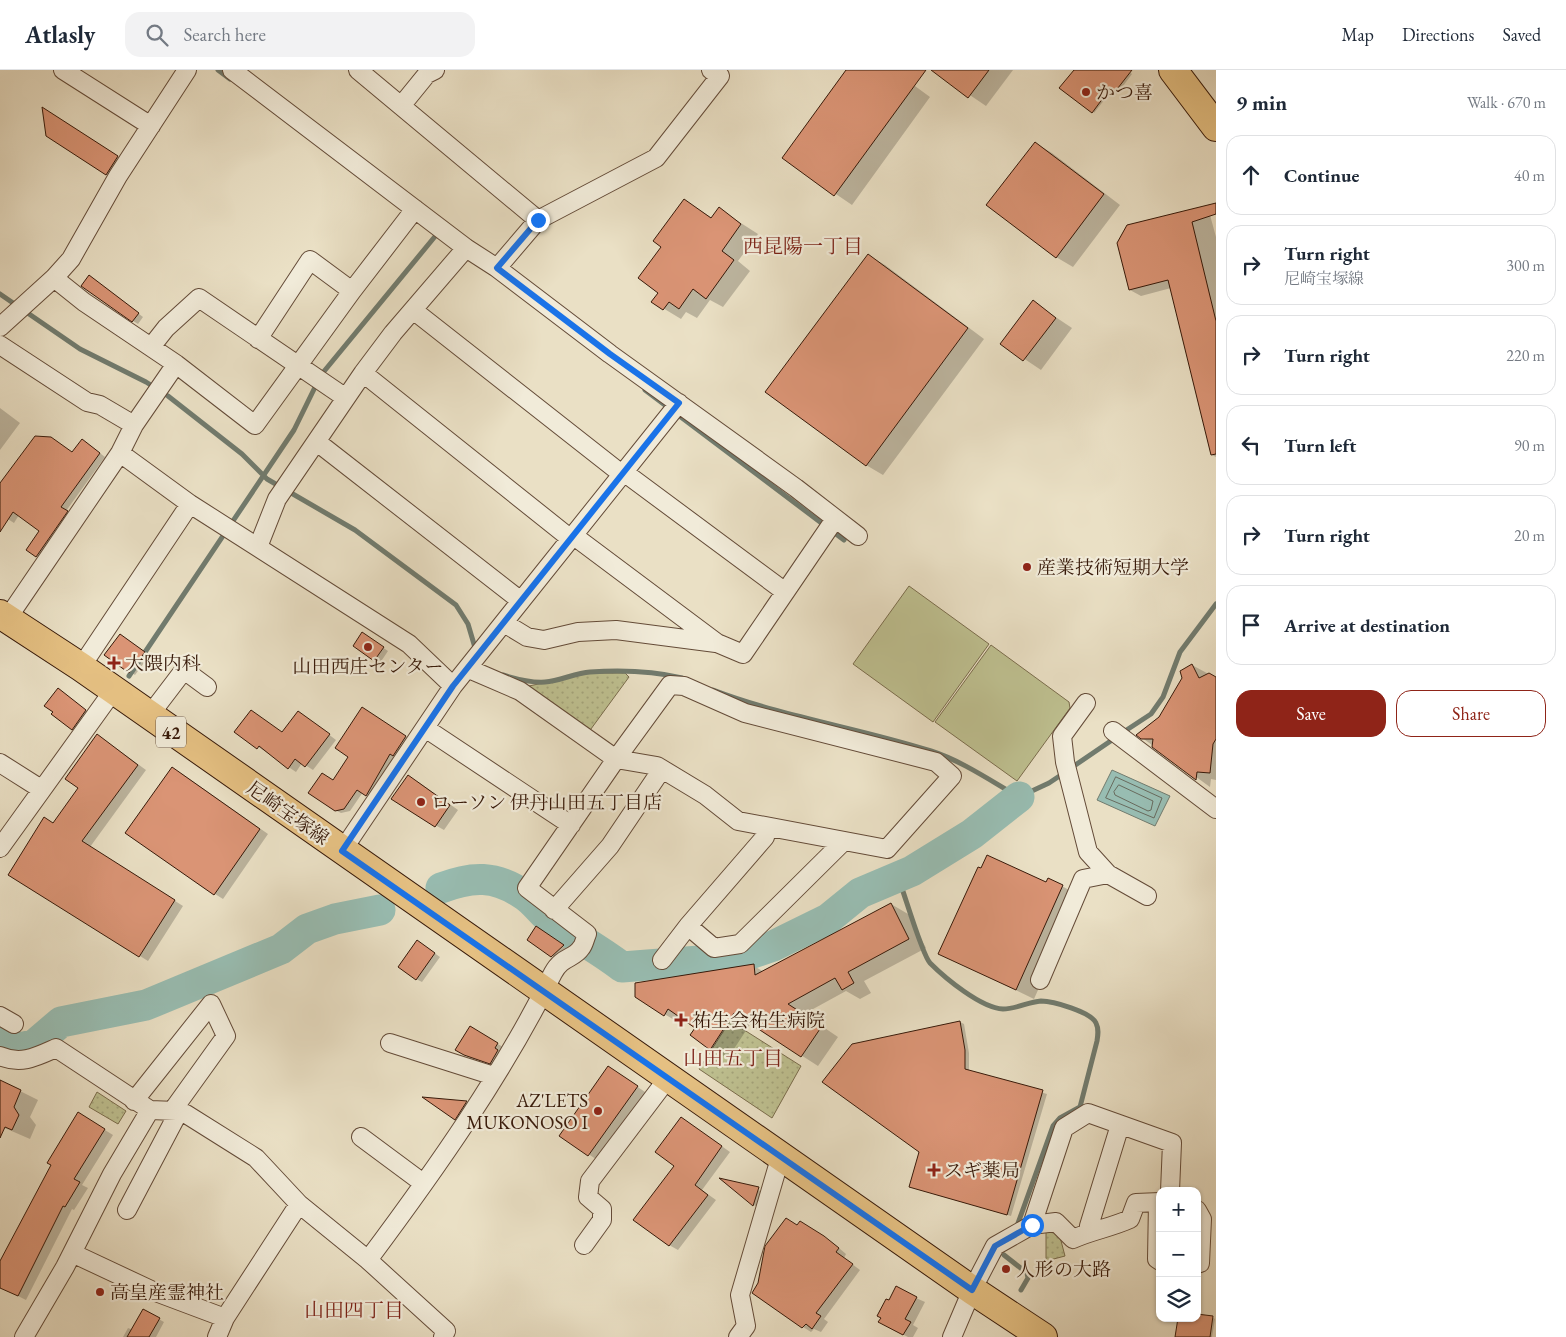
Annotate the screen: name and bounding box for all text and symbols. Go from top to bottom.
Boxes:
search box [125,12,475,57]
text: Atlasly [25,19,95,50]
icon: search [143,21,171,49]
text: Search here [183,22,266,47]
text: Map [1342,23,1374,46]
text: Directions [1402,23,1474,46]
text: Saved [1502,23,1541,46]
place label: かつ喜 [1096,80,1153,105]
marker: かつ喜 [1080,86,1092,98]
text: 9 min [1236,89,1287,116]
text: Walk · 670 m [1467,92,1546,113]
icon: ahead [1237,161,1265,189]
text: Continue [1284,163,1359,188]
text: 40 m [1514,165,1545,186]
route end [527,209,550,232]
district label: 西昆陽一丁目 [743,233,863,259]
text: Turn right [1284,241,1370,266]
icon: right [1237,251,1265,279]
text: 300 m [1506,255,1545,276]
text: 尼崎宝塚線 [1284,268,1364,289]
icon: right [1237,341,1265,369]
text: Turn right [1284,343,1370,368]
text: 220 m [1506,345,1545,366]
icon: left [1237,431,1265,459]
text: Turn left [1284,433,1356,458]
text: 90 m [1514,435,1545,456]
icon: right [1237,521,1265,549]
text: Turn right [1284,523,1370,548]
text: 20 m [1514,525,1545,546]
place label: 産業技術短期大学 [1037,555,1189,580]
marker: 産業技術短期大学 [1021,561,1033,573]
icon: arrive [1237,611,1265,639]
text: Arrive at destination [1284,613,1450,638]
marker: 山田西庄センター [362,641,374,653]
place label: 大隈内科 [125,651,201,676]
place label: 山田西庄センター [292,654,444,679]
marker: 大隈内科 [107,656,121,670]
button: Save [1236,690,1386,737]
button: Share [1396,690,1546,737]
road number: 42 [156,716,186,748]
street label: 尼崎宝塚線 [242,776,334,850]
place label: ローソン 伊丹山田五丁目店 [431,790,662,815]
marker: ローソン 伊丹山田五丁目店 [415,796,427,808]
place label: 祐生会祐生病院 [692,1008,825,1033]
marker: 祐生会祐生病院 [674,1013,688,1027]
district label: 山田五丁目 [683,1045,783,1071]
place label: AZ'LETS MUKONOSO Ⅰ [466,1088,589,1135]
marker: AZ'LETS MUKONOSO Ⅰ [592,1105,604,1117]
place label: スギ薬局 [944,1158,1020,1183]
marker: スギ薬局 [928,1164,940,1176]
map controls [1156,1187,1201,1322]
button: + [1156,1187,1201,1232]
route start [1021,1214,1044,1237]
button: − [1156,1232,1201,1277]
place label: 人形の大路 [1016,1257,1111,1282]
marker: 人形の大路 [1000,1263,1012,1275]
button: layers [1156,1277,1201,1322]
place label: 高皇産霊神社 [110,1280,224,1305]
marker: 高皇産霊神社 [94,1286,106,1298]
district label: 山田四丁目 [304,1297,404,1323]

